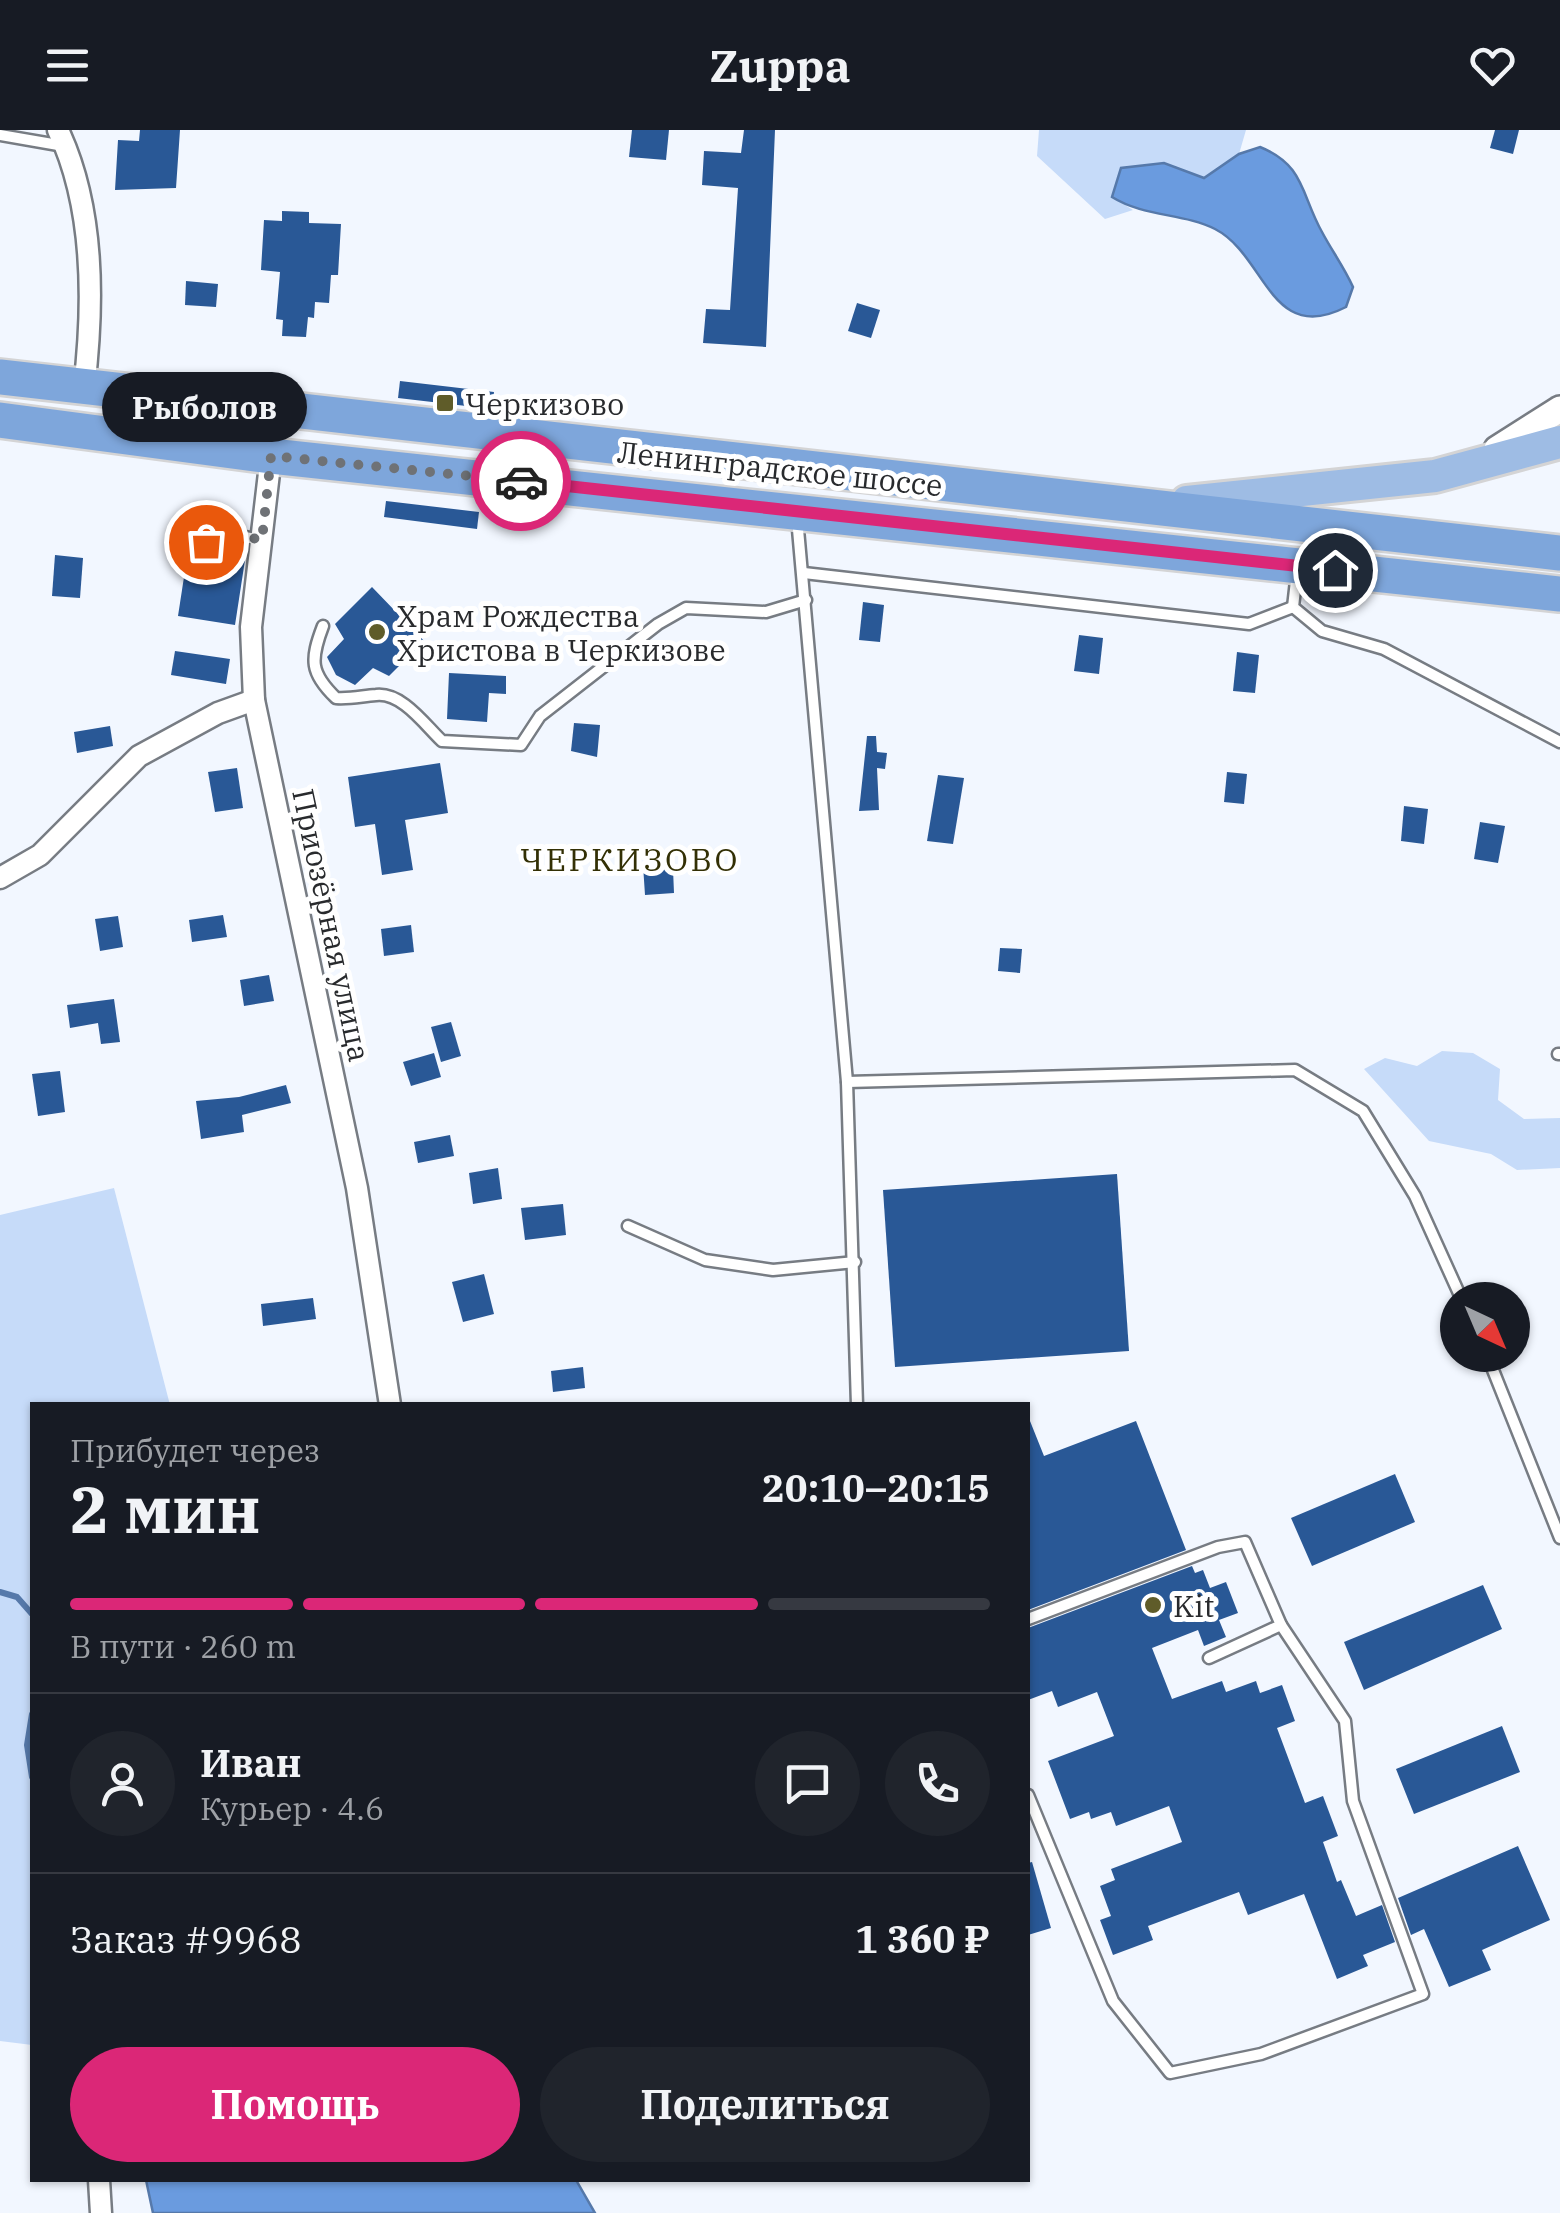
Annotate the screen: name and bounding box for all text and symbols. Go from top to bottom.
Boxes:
text: Zuppa [709,36,851,94]
icon: menu [40,38,95,93]
icon: heart [1465,38,1520,93]
callout: Рыболов [104,372,308,442]
place label: Черкизово [465,384,624,423]
text: Рыболов [132,386,277,428]
marker: Черкизово [434,392,456,414]
courier [471,431,571,531]
street label: Ленинградское шоссе [616,432,944,504]
icon: car [494,454,549,509]
pin [164,500,249,585]
icon: bag [179,515,234,570]
pin [1293,528,1378,613]
icon: home [1308,543,1363,598]
place label: Храм Рождества Христова в Черкизове [397,596,726,669]
marker: Храм Рождества Христова в Черкизове [366,621,388,643]
street label: Приозёрная улица [284,785,380,1065]
district label: ЧЕРКИЗОВО [520,838,740,880]
north arrow [1440,1282,1530,1372]
map controls [1440,1282,1530,1372]
text: Прибудет через [70,1429,320,1471]
text: 20:10–20:15 [762,1463,990,1512]
text: 2 мин [70,1466,261,1551]
place label: Kit [1173,1586,1214,1625]
marker: Kit [1142,1594,1164,1616]
text: В пути · 260 m [70,1625,296,1667]
button: person [70,1731,175,1836]
button: chat [755,1731,860,1836]
button: phone [885,1731,990,1836]
text: Иван [200,1738,301,1787]
text: Курьер · 4.6 [200,1787,384,1829]
text: Заказ #9968 [70,1914,302,1963]
text: 1 360 ₽ [855,1914,990,1963]
button: Помощь [70,2047,520,2162]
button: Поделиться [540,2047,990,2162]

